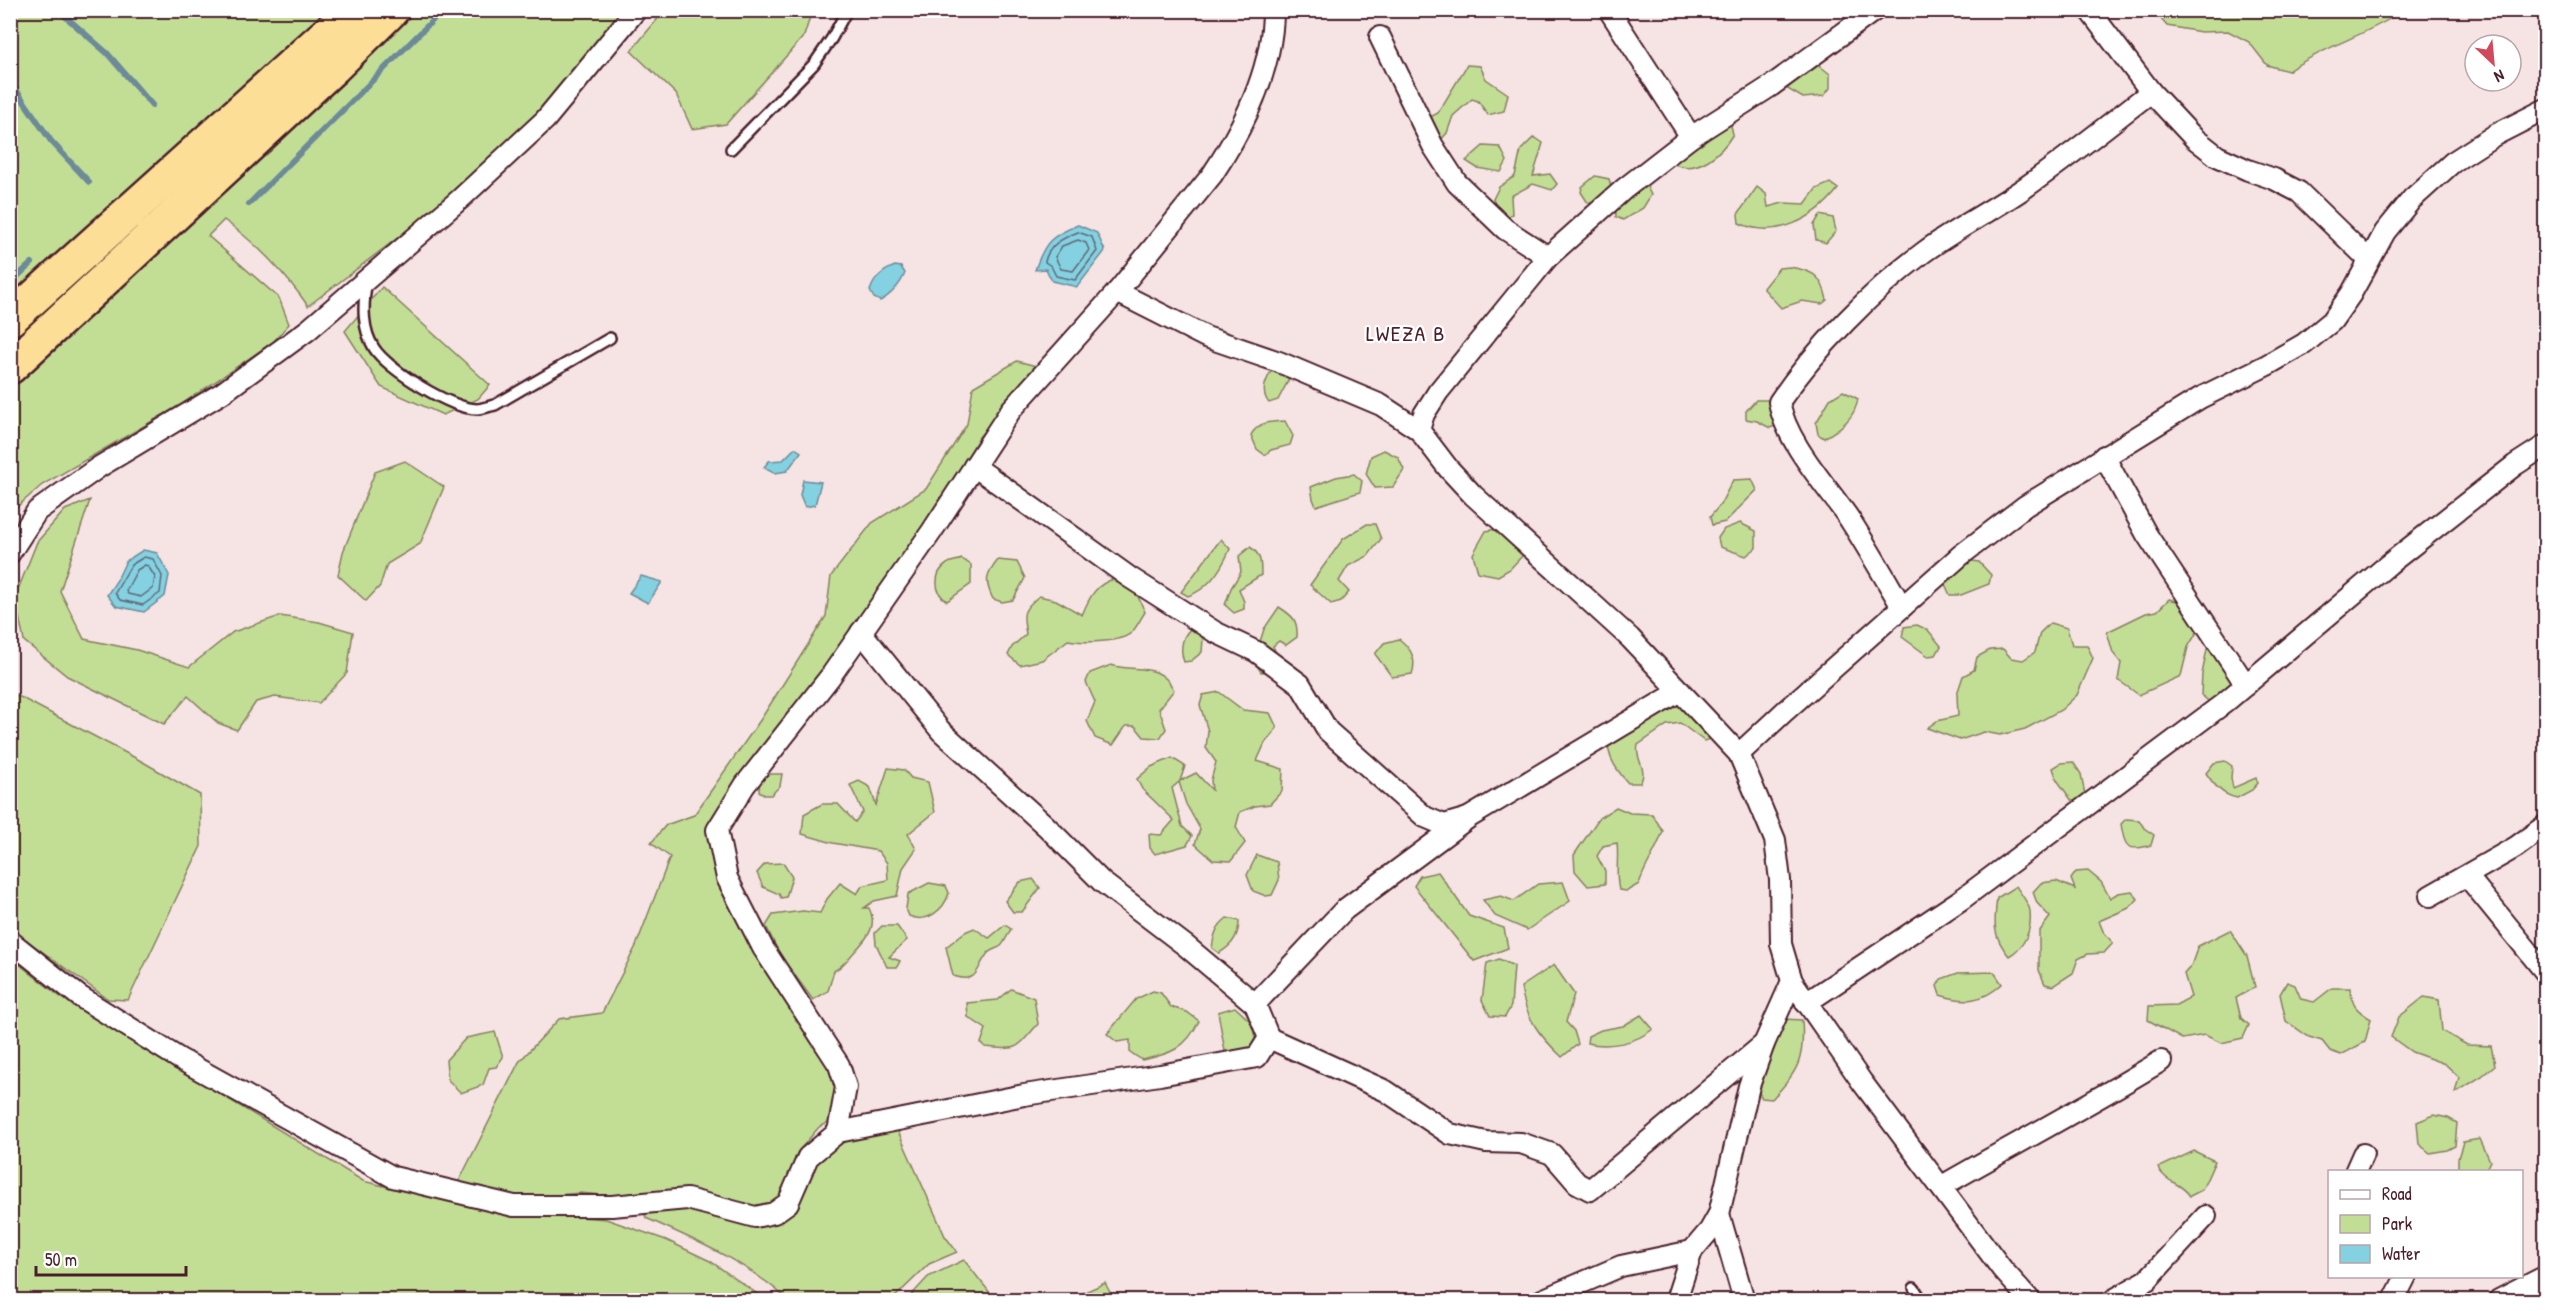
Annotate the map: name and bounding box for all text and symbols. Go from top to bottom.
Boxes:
north arrow [2463,33,2523,93]
text: N [2490,65,2508,88]
district label: LWEZA B [1366,318,1446,348]
legend [2328,1170,2523,1278]
text: Road [2382,1181,2412,1206]
text: Park [2382,1211,2413,1236]
scale bar [36,1239,186,1277]
text: Water [2382,1241,2420,1266]
text: 50 m [45,1247,77,1272]

